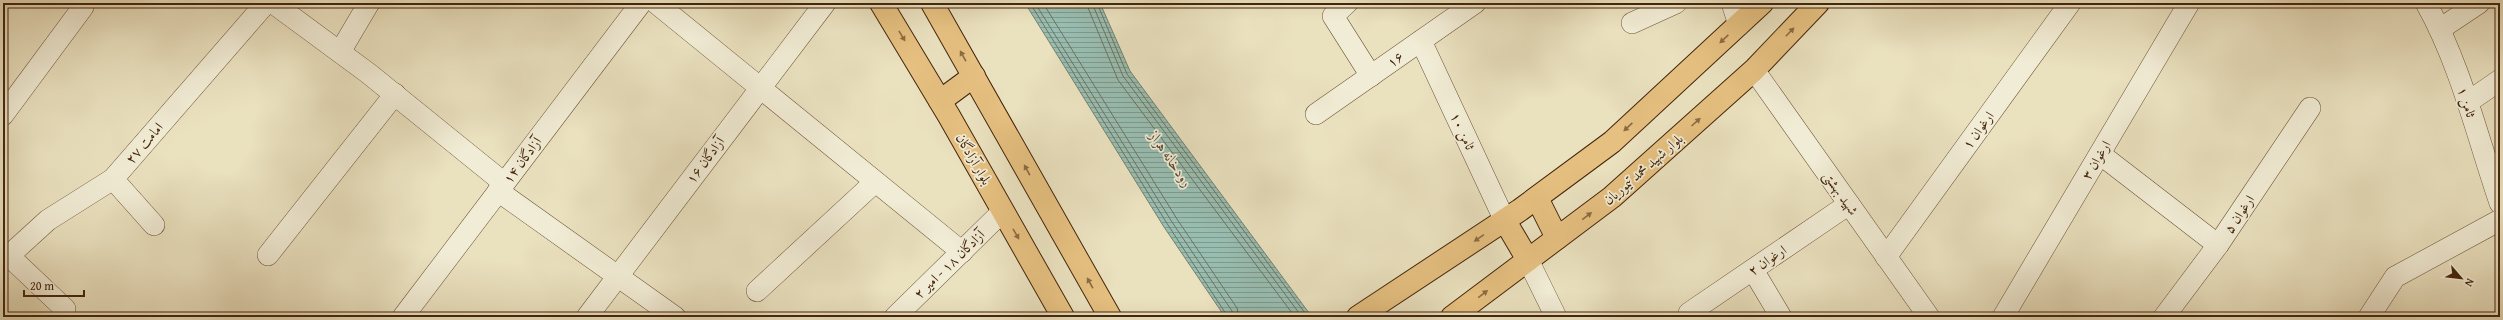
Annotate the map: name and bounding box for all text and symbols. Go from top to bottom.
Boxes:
one-way arrow [1785,27,1795,37]
one-way arrow [898,30,905,42]
one-way arrow [1719,35,1729,44]
street label: ۱۶ [1383,46,1407,72]
one-way arrow [960,50,967,62]
street label: ثامن ۱ [2453,84,2481,120]
street label: ارغوان ۱ [1957,107,1999,153]
street label: ثامن ۱۰ [1446,109,1481,153]
one-way arrow [1691,117,1701,126]
street label: امامت ۲۷ [120,118,168,168]
one-way arrow [1623,123,1633,132]
water label: رودخانه هراز [1144,126,1198,191]
street label: بلوار شهید محمد تیموریان [1599,128,1688,209]
street label: بلوار آزادگان [951,130,997,189]
street label: آزادگان ۱۴ [498,131,547,187]
street label: آزادگان ۱۶ [681,131,730,187]
street label: ارغوان ۳ [2076,137,2116,183]
one-way arrow [1024,164,1030,176]
street label: شهید بهشتی [1818,167,1864,219]
street label: ارغوان ۵ [2219,191,2259,237]
one-way arrow [1582,211,1593,220]
street label: آزادگان ۱۸ - امیر ۲ [909,223,990,303]
one-way arrow [1013,228,1020,239]
one-way arrow [1474,234,1484,242]
street label: ارغوان ۲ [1744,240,1790,280]
north arrow [2441,258,2481,298]
scale bar [24,272,84,298]
text: N [2461,276,2479,290]
text: 20 m [30,277,54,294]
one-way arrow [1087,277,1094,289]
one-way arrow [1478,289,1489,298]

